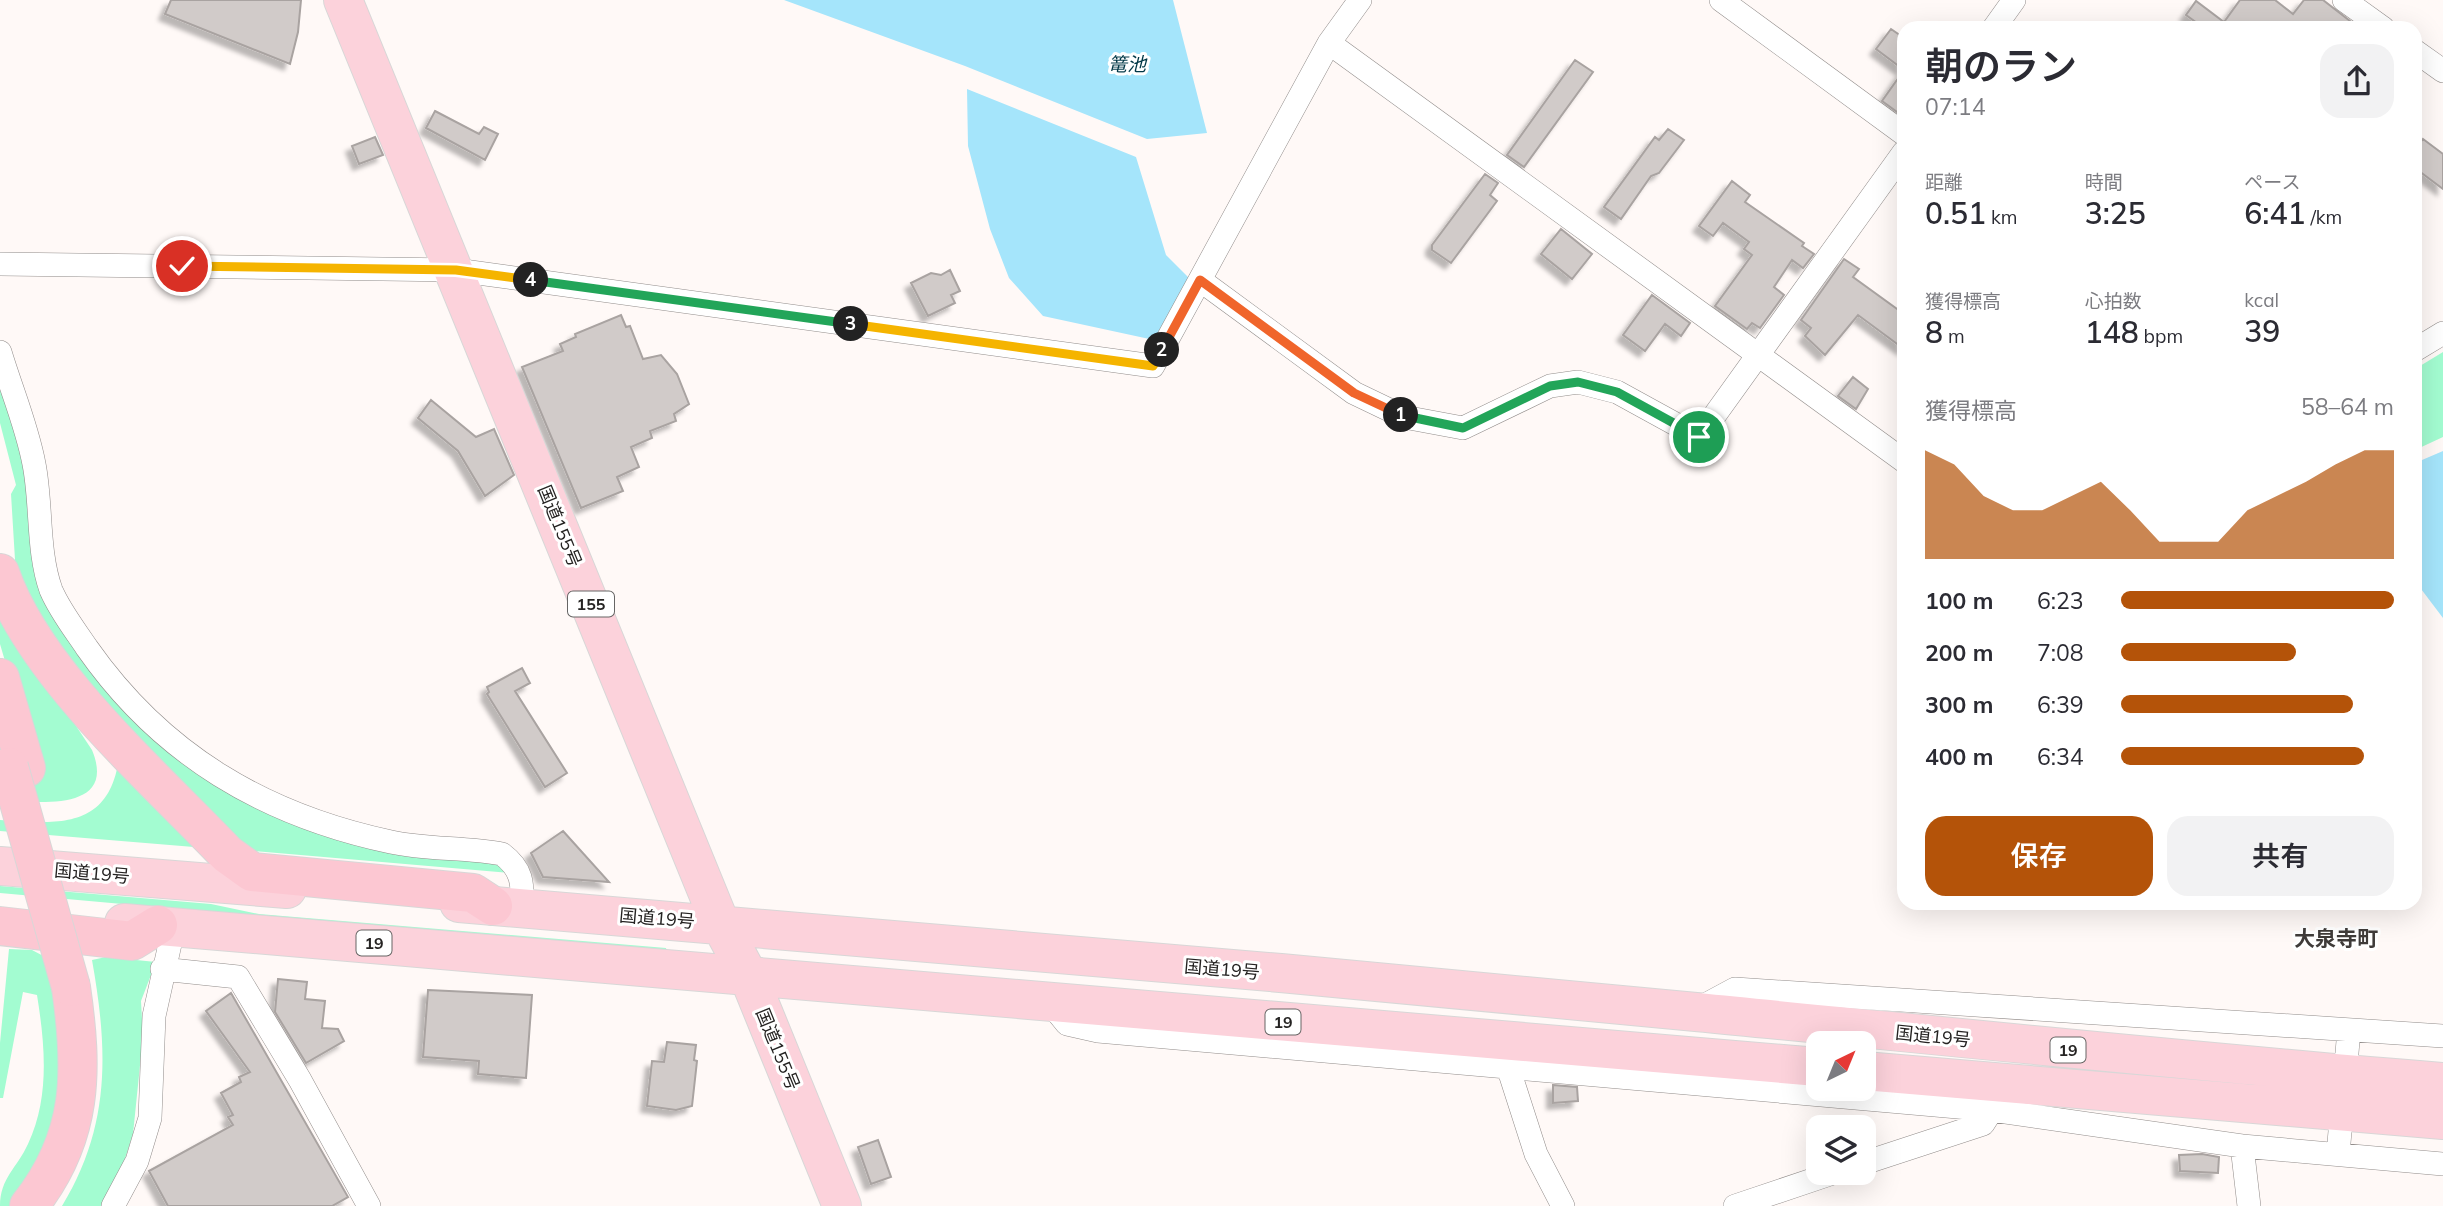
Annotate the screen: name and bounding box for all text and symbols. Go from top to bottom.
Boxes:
text: 朝のラン [1925,42,2077,90]
button: share [2320,44,2394,118]
water label: 篭池 [1108,52,1148,76]
text: 07:14 [1925,92,1985,121]
text: 距離 [1925,170,1963,194]
text: 時間 [2085,170,2123,194]
text: ペース [2244,170,2300,194]
text: 0.51 [1925,194,1986,232]
text: 3:25 [2085,194,2146,232]
text: 6:41 [2244,194,2305,232]
text: km [1986,205,2018,229]
text: /km [2305,205,2342,229]
pin [152,236,212,296]
icon: check [163,247,201,285]
pin: 4 [514,262,548,298]
text: 4 [525,267,536,291]
text: kcal [2244,288,2279,312]
text: 獲得標高 [1925,289,2001,313]
text: 心拍数 [2085,289,2142,313]
pin: 3 [834,306,868,342]
text: 3 [845,311,856,335]
text: 39 [2244,312,2280,350]
text: 8 [1925,313,1943,351]
text: 148 [2085,313,2139,351]
text: m [1943,324,1965,348]
text: bpm [2139,324,2183,348]
pin: 2 [1144,332,1180,368]
text: 2 [1156,337,1167,361]
text: 58–64 m [2301,392,2394,421]
text: 獲得標高 [1925,396,2017,425]
pin: 1 [1384,398,1418,432]
text: 1 [1395,402,1406,426]
pin [1669,407,1729,467]
icon: arrive [1680,418,1718,456]
street label: 国道155号 [533,482,587,570]
text: 100 m [1925,586,1993,615]
text: 6:23 [2037,586,2084,615]
road number: 155 [568,592,614,617]
text: 200 m [1925,638,1993,667]
text: 7:08 [2037,638,2084,667]
text: 300 m [1925,690,1993,719]
text: 6:39 [2037,690,2084,719]
text: 400 m [1925,742,1993,771]
text: 6:34 [2037,742,2084,771]
button: 保存 [1925,816,2153,896]
button: 共有 [2167,816,2394,896]
street label: 国道19号 [53,858,131,888]
street label: 国道19号 [618,903,696,933]
district label: 大泉寺町 [2294,925,2378,951]
road number: 19 [356,931,392,956]
street label: 国道19号 [1183,954,1261,984]
street label: 国道155号 [751,1005,805,1093]
road number: 19 [1266,1010,1300,1034]
street label: 国道19号 [1894,1021,1972,1051]
north arrow [1806,1031,1876,1101]
map controls [1806,1031,1876,1185]
road number: 19 [2050,1038,2086,1062]
button: layers [1806,1115,1876,1185]

